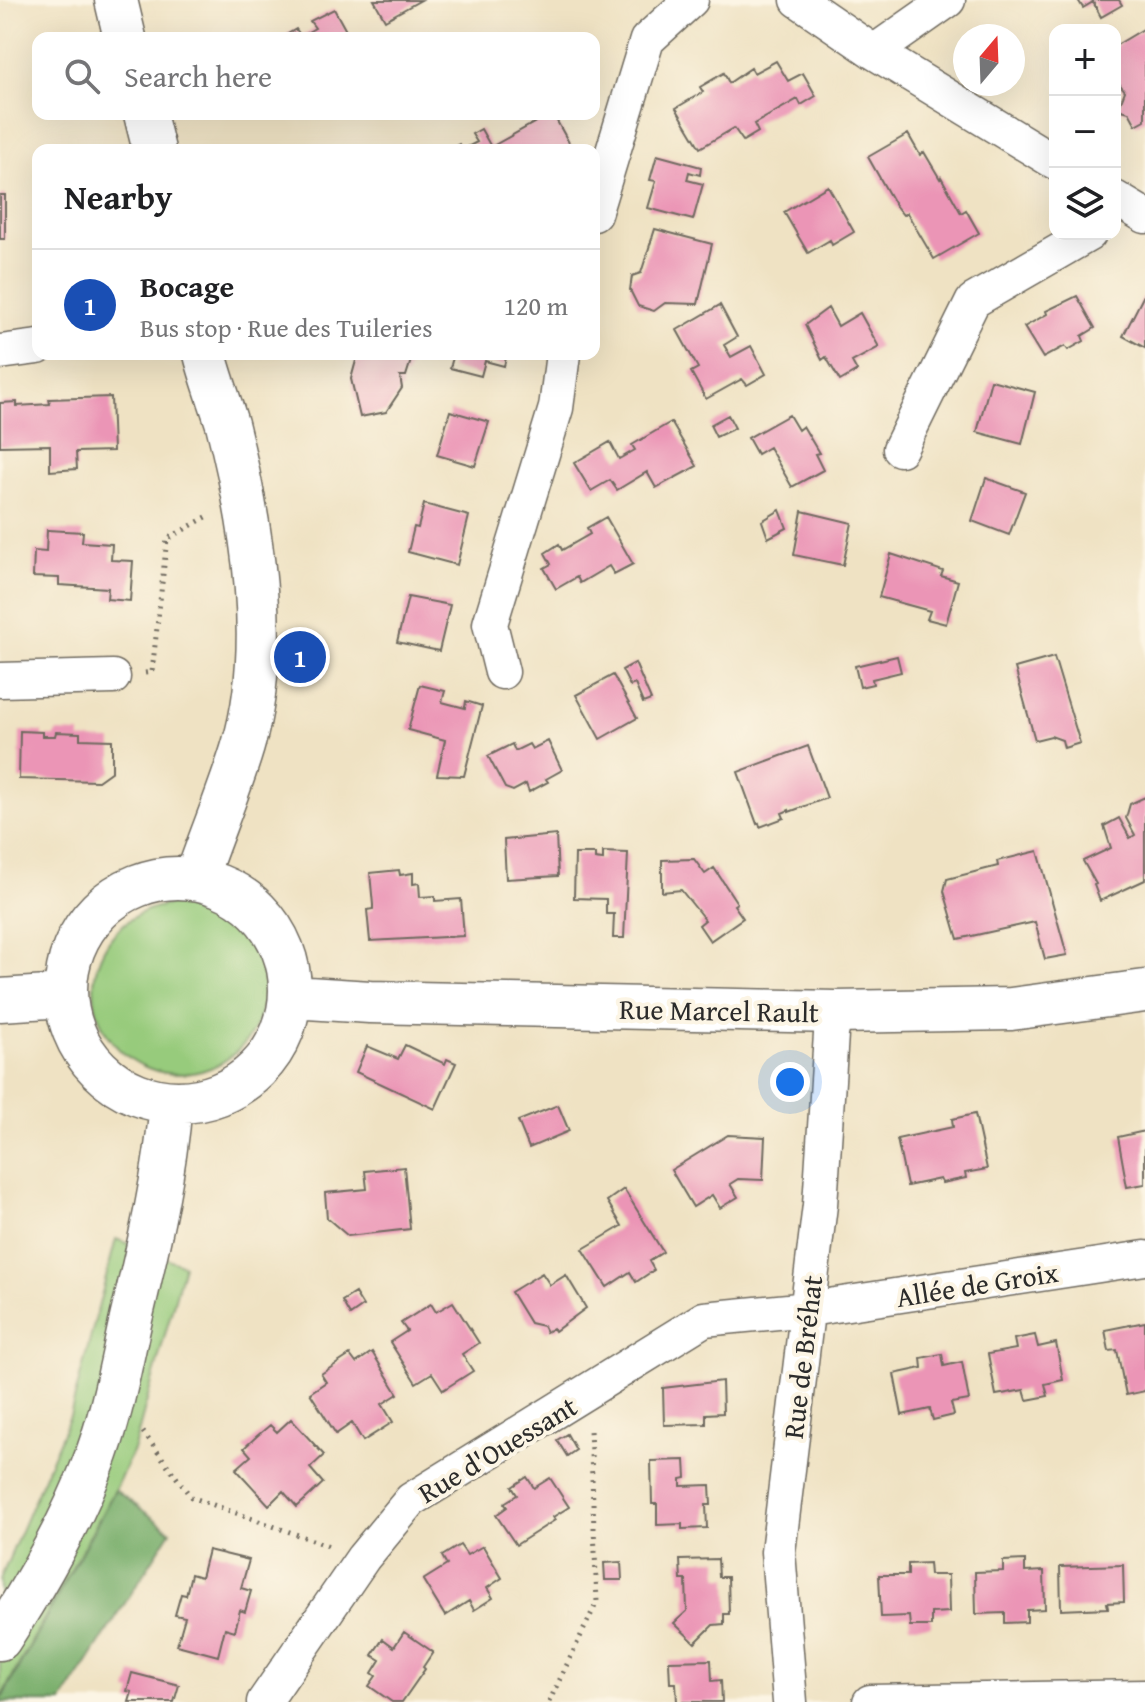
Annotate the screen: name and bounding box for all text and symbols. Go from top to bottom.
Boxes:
north arrow [953,24,1025,96]
map controls [1049,24,1121,240]
button: + [1049,24,1121,96]
search box [32,32,600,120]
icon: search [60,54,104,98]
text: Search here [124,54,272,98]
button: − [1049,96,1121,168]
button: layers [1049,168,1121,240]
text: Nearby [64,172,173,221]
text: Bocage [140,264,234,308]
text: 1 [83,286,97,325]
text: 120 m [503,286,568,325]
text: Bus stop · Rue des Tuileries [140,308,432,347]
pin: 1 [274,627,326,687]
street label: Rue Marcel Rault [619,988,819,1032]
your location [770,1062,810,1102]
street label: Allée de Groix [893,1251,1062,1317]
street label: Rue de Bréhat [772,1273,832,1441]
street label: Rue d'Ouessant [410,1385,584,1513]

